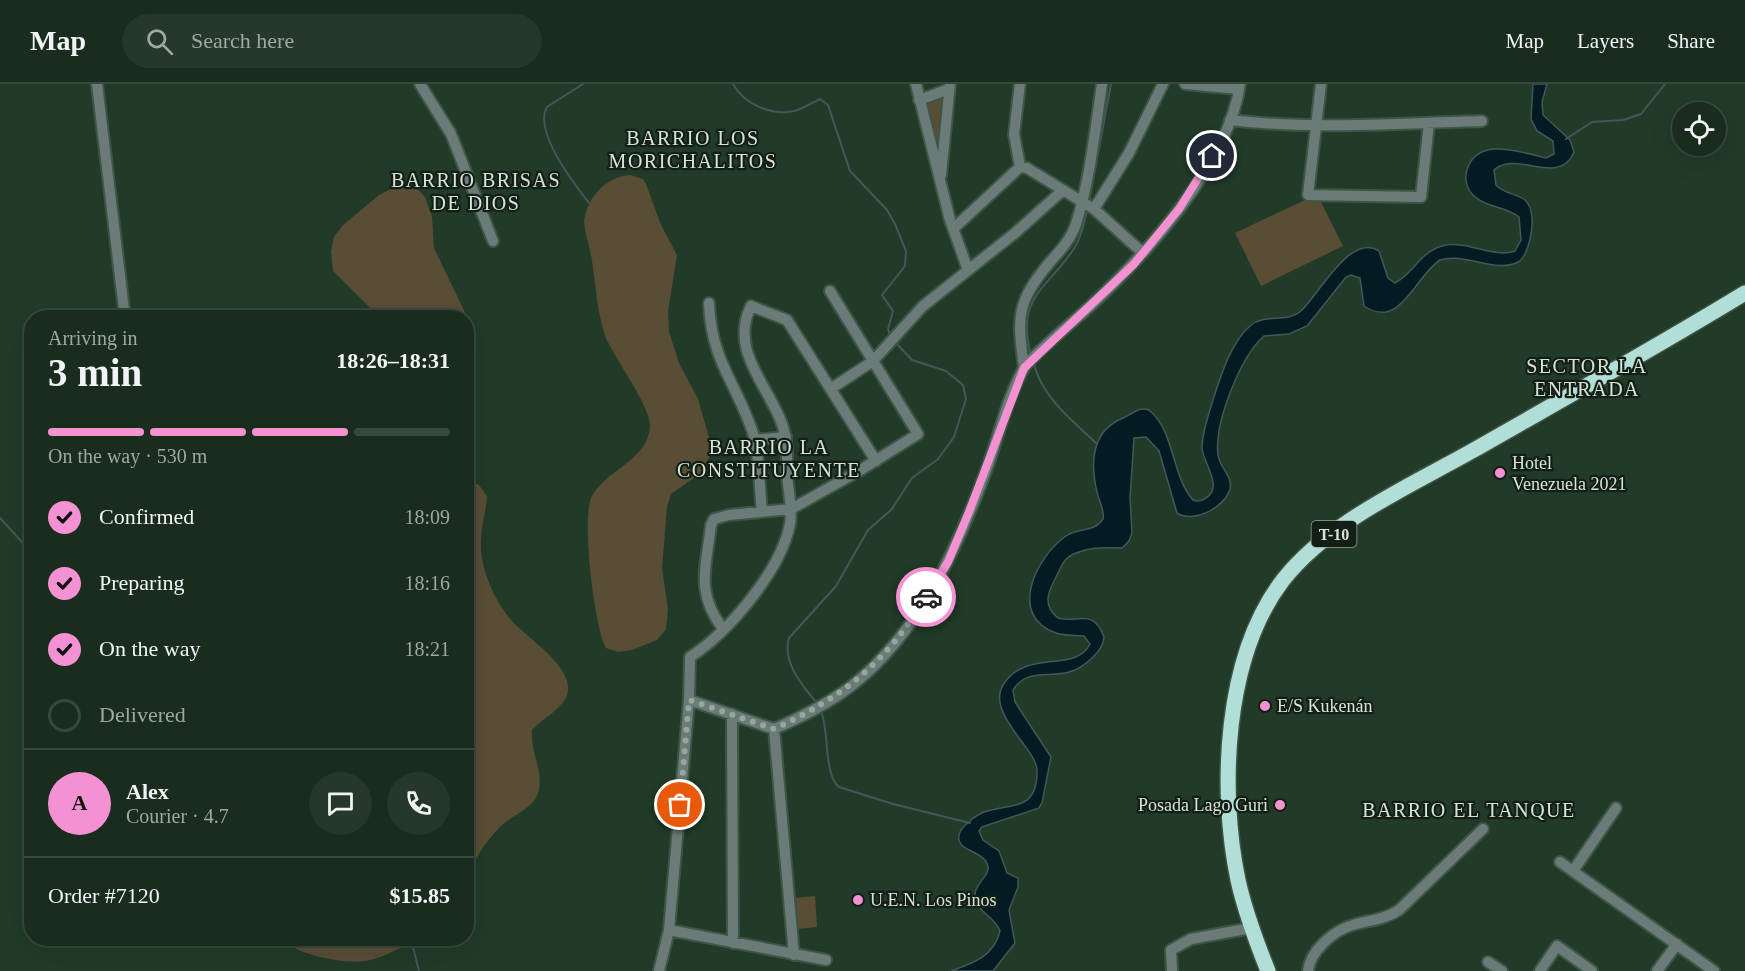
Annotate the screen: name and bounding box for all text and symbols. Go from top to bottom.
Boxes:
search box [122,14,542,68]
text: Map [30,25,86,56]
icon: search [143,25,176,58]
text: Search here [191,28,294,53]
text: Map [1506,29,1544,53]
text: Layers [1577,29,1634,53]
text: Share [1667,29,1715,53]
map controls [1672,102,1726,156]
button: locate [1672,102,1726,156]
district label: BARRIO LOS MORICHALITOS [609,127,777,172]
pin [1186,130,1237,181]
icon: home [1195,139,1228,172]
district label: BARRIO BRISAS DE DIOS [391,169,561,214]
text: Arriving in [48,327,137,349]
text: 18:26–18:31 [336,348,450,373]
text: 3 min [48,351,142,394]
district label: SECTOR LA ENTRADA [1526,355,1648,400]
district label: BARRIO LA CONSTITUYENTE [677,436,861,481]
text: On the way · 530 m [48,445,207,467]
place label: Hotel Venezuela 2021 [1512,453,1626,494]
marker: Hotel Venezuela 2021 [1493,466,1507,480]
icon: check [48,501,81,534]
text: Confirmed [99,504,194,529]
text: 18:09 [404,506,450,528]
road number: T-10 [1312,521,1356,547]
icon: check [48,567,81,600]
courier [896,567,956,627]
text: Preparing [99,570,185,595]
text: 18:16 [404,572,450,594]
icon: car [910,581,943,614]
icon: check [48,633,81,666]
text: On the way [99,636,200,661]
text: 18:21 [404,638,450,660]
place label: E/S Kukenán [1277,696,1372,716]
marker: E/S Kukenán [1258,699,1272,713]
text: Delivered [99,702,186,727]
button: chat [309,772,372,835]
button: phone [387,772,450,835]
text: Alex [126,779,169,804]
pin [654,779,705,830]
icon: bag [663,788,696,821]
text: A [72,790,87,815]
place label: Posada Lago Guri [1138,795,1268,815]
marker: Posada Lago Guri [1273,798,1287,812]
district label: BARRIO EL TANQUE [1362,799,1576,821]
text: Courier · 4.7 [126,805,229,827]
text: Order #7120 [48,883,160,908]
text: $15.85 [390,883,450,908]
place label: U.E.N. Los Pinos [870,890,997,910]
marker: U.E.N. Los Pinos [851,893,865,907]

